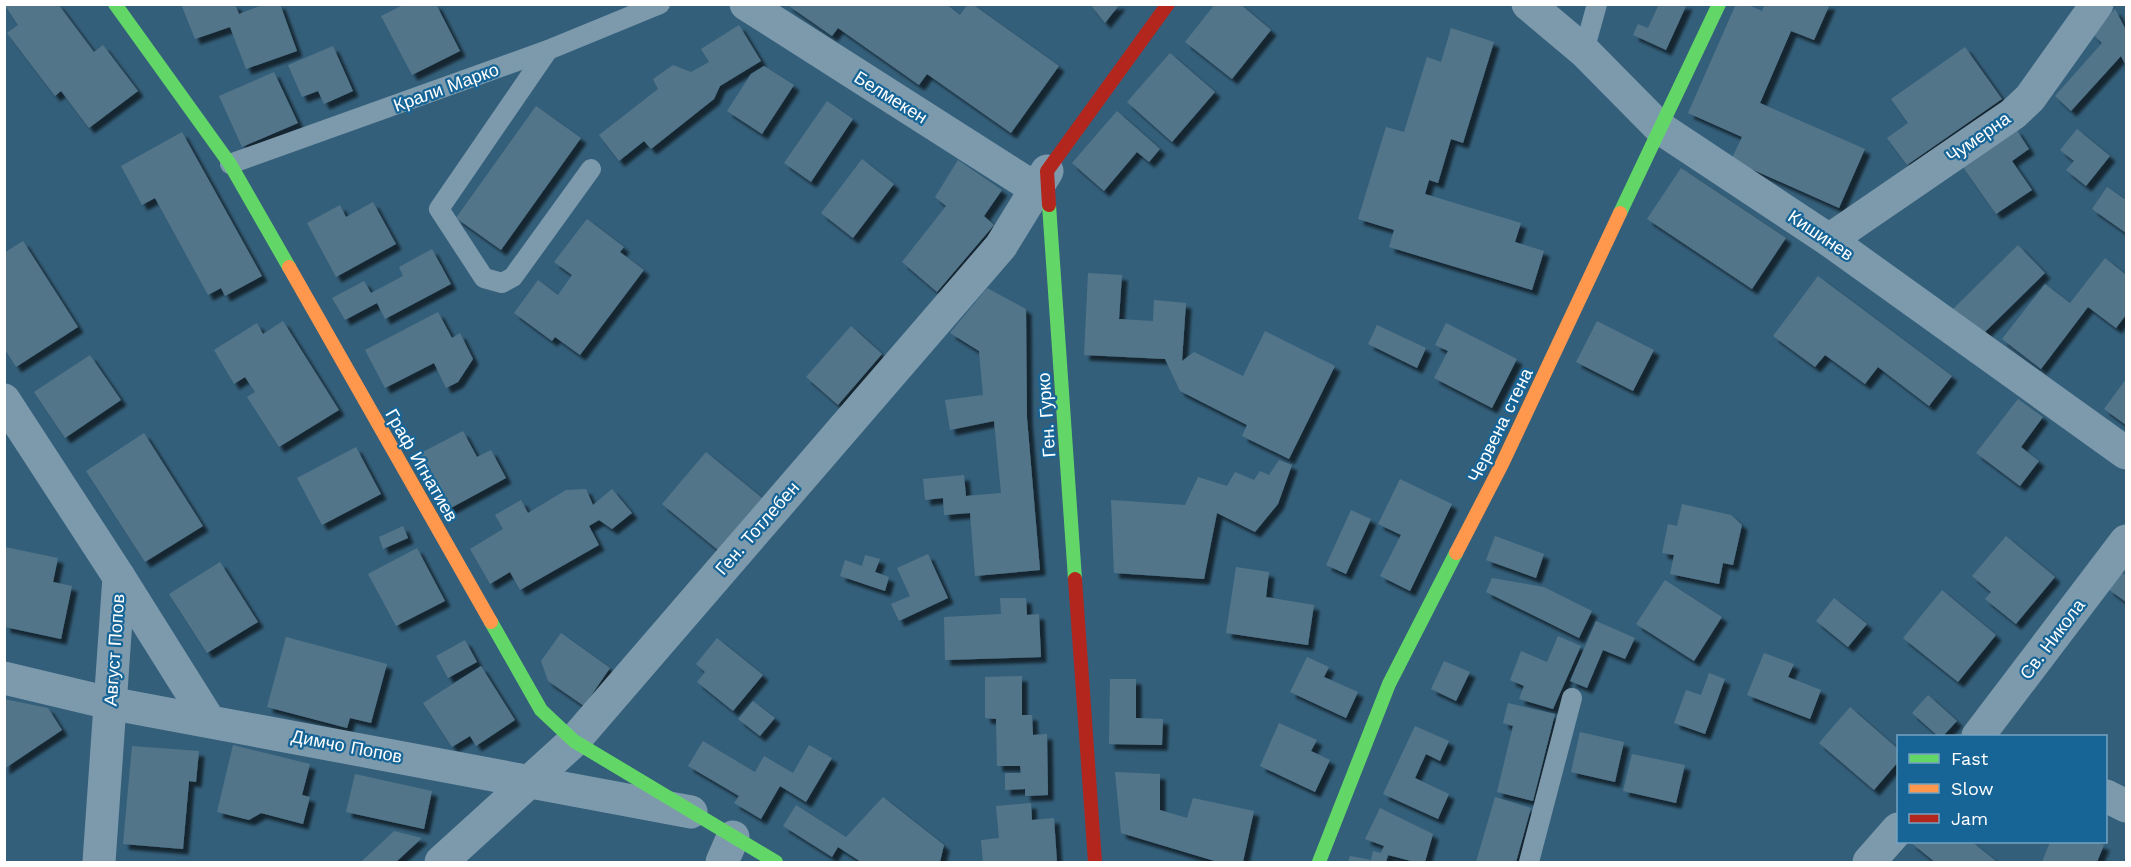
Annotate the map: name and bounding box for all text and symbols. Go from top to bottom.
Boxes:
street label: Крали Марко [390,58,502,116]
street label: Белмекен [851,66,931,128]
street label: Чумерна [1942,107,2015,167]
street label: Кишинев [1784,205,1858,265]
street label: Червена стена [1463,364,1537,486]
street label: Ген. Гурко [1033,372,1059,458]
street label: Граф Игнатиев [381,405,463,525]
street label: Ген. Тотлебен [711,477,803,579]
street label: Август Попов [100,593,128,707]
street label: Св. Никола [2015,594,2089,683]
street label: Димчо Попов [290,725,404,767]
legend [1897,735,2107,843]
text: Fast [1951,748,1989,769]
text: Slow [1951,778,1994,799]
text: Jam [1951,808,1988,829]

